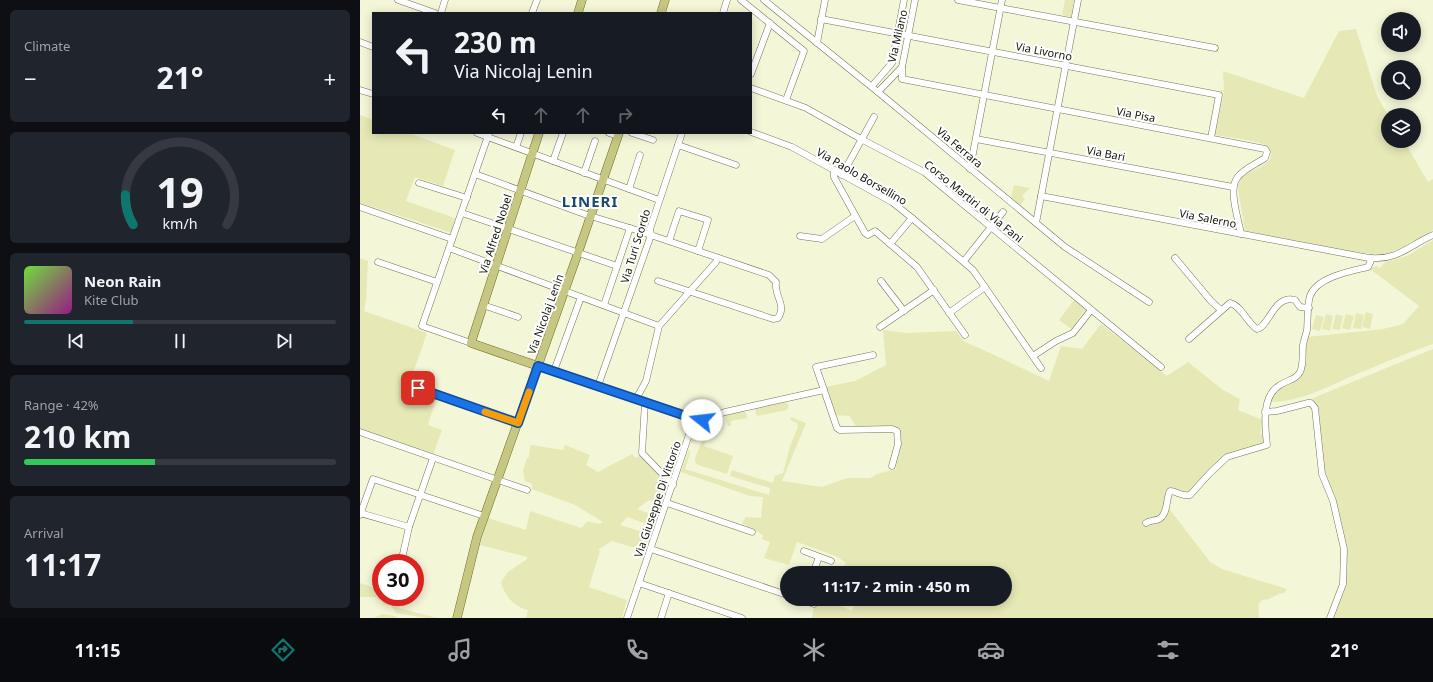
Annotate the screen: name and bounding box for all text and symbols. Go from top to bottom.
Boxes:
street label: Via Milano [884,8,910,64]
map controls [1381,12,1421,148]
button: sound [1381,12,1421,52]
text: 230 m [454,23,537,61]
icon: left [388,28,440,80]
text: Climate [24,37,70,55]
street label: Via Livorno [1014,38,1074,64]
text: 21° [156,57,204,98]
text: Via Nicolaj Lenin [454,59,593,83]
button: search [1381,60,1421,100]
text: − [24,63,37,93]
text: + [323,63,336,93]
street label: Via Pisa [1115,103,1157,125]
icon: left [488,104,510,126]
icon: ahead [530,104,552,126]
icon: ahead [572,104,594,126]
icon: right [614,104,636,126]
button: layers [1381,108,1421,148]
street label: Via Ferrara [934,123,986,171]
street label: Via Bari [1085,142,1127,164]
street label: Via Paolo Borsellino [814,144,910,208]
street label: Corso Martiri di Via Fani [921,156,1027,246]
text: 19 [156,164,204,220]
district label: LINERI [562,191,618,211]
street label: Via Alfred Nobel [475,192,515,276]
street label: Via Salerno [1178,205,1238,231]
street label: Via Turi Scordo [617,207,653,285]
text: km/h [162,214,198,233]
text: Neon Rain [84,271,161,291]
street label: Via Nicolaj Lenin [523,272,567,356]
text: Kite Club [84,291,138,309]
icon: previous [65,330,87,352]
icon: pause [169,330,191,352]
icon: next [273,330,295,352]
pin [401,371,435,405]
icon: arrive [407,377,429,399]
text: Range · 42% [24,396,99,414]
position arrow [681,399,723,441]
text: 210 km [24,416,131,457]
street label: Via Giuseppe Di Vittorio [630,439,684,559]
text: Arrival [24,524,64,542]
text: 11:17 [24,544,101,585]
speed limit sign: 30 [372,554,424,606]
text: 11:17 · 2 min · 450 m [822,576,970,596]
icon: directions [269,636,297,664]
icon: music [446,636,474,664]
icon: phone [623,636,651,664]
icon: climate [800,636,828,664]
icon: car [977,636,1005,664]
icon: filters [1154,636,1182,664]
text: 11:15 [74,638,121,662]
text: 21° [1330,638,1359,662]

